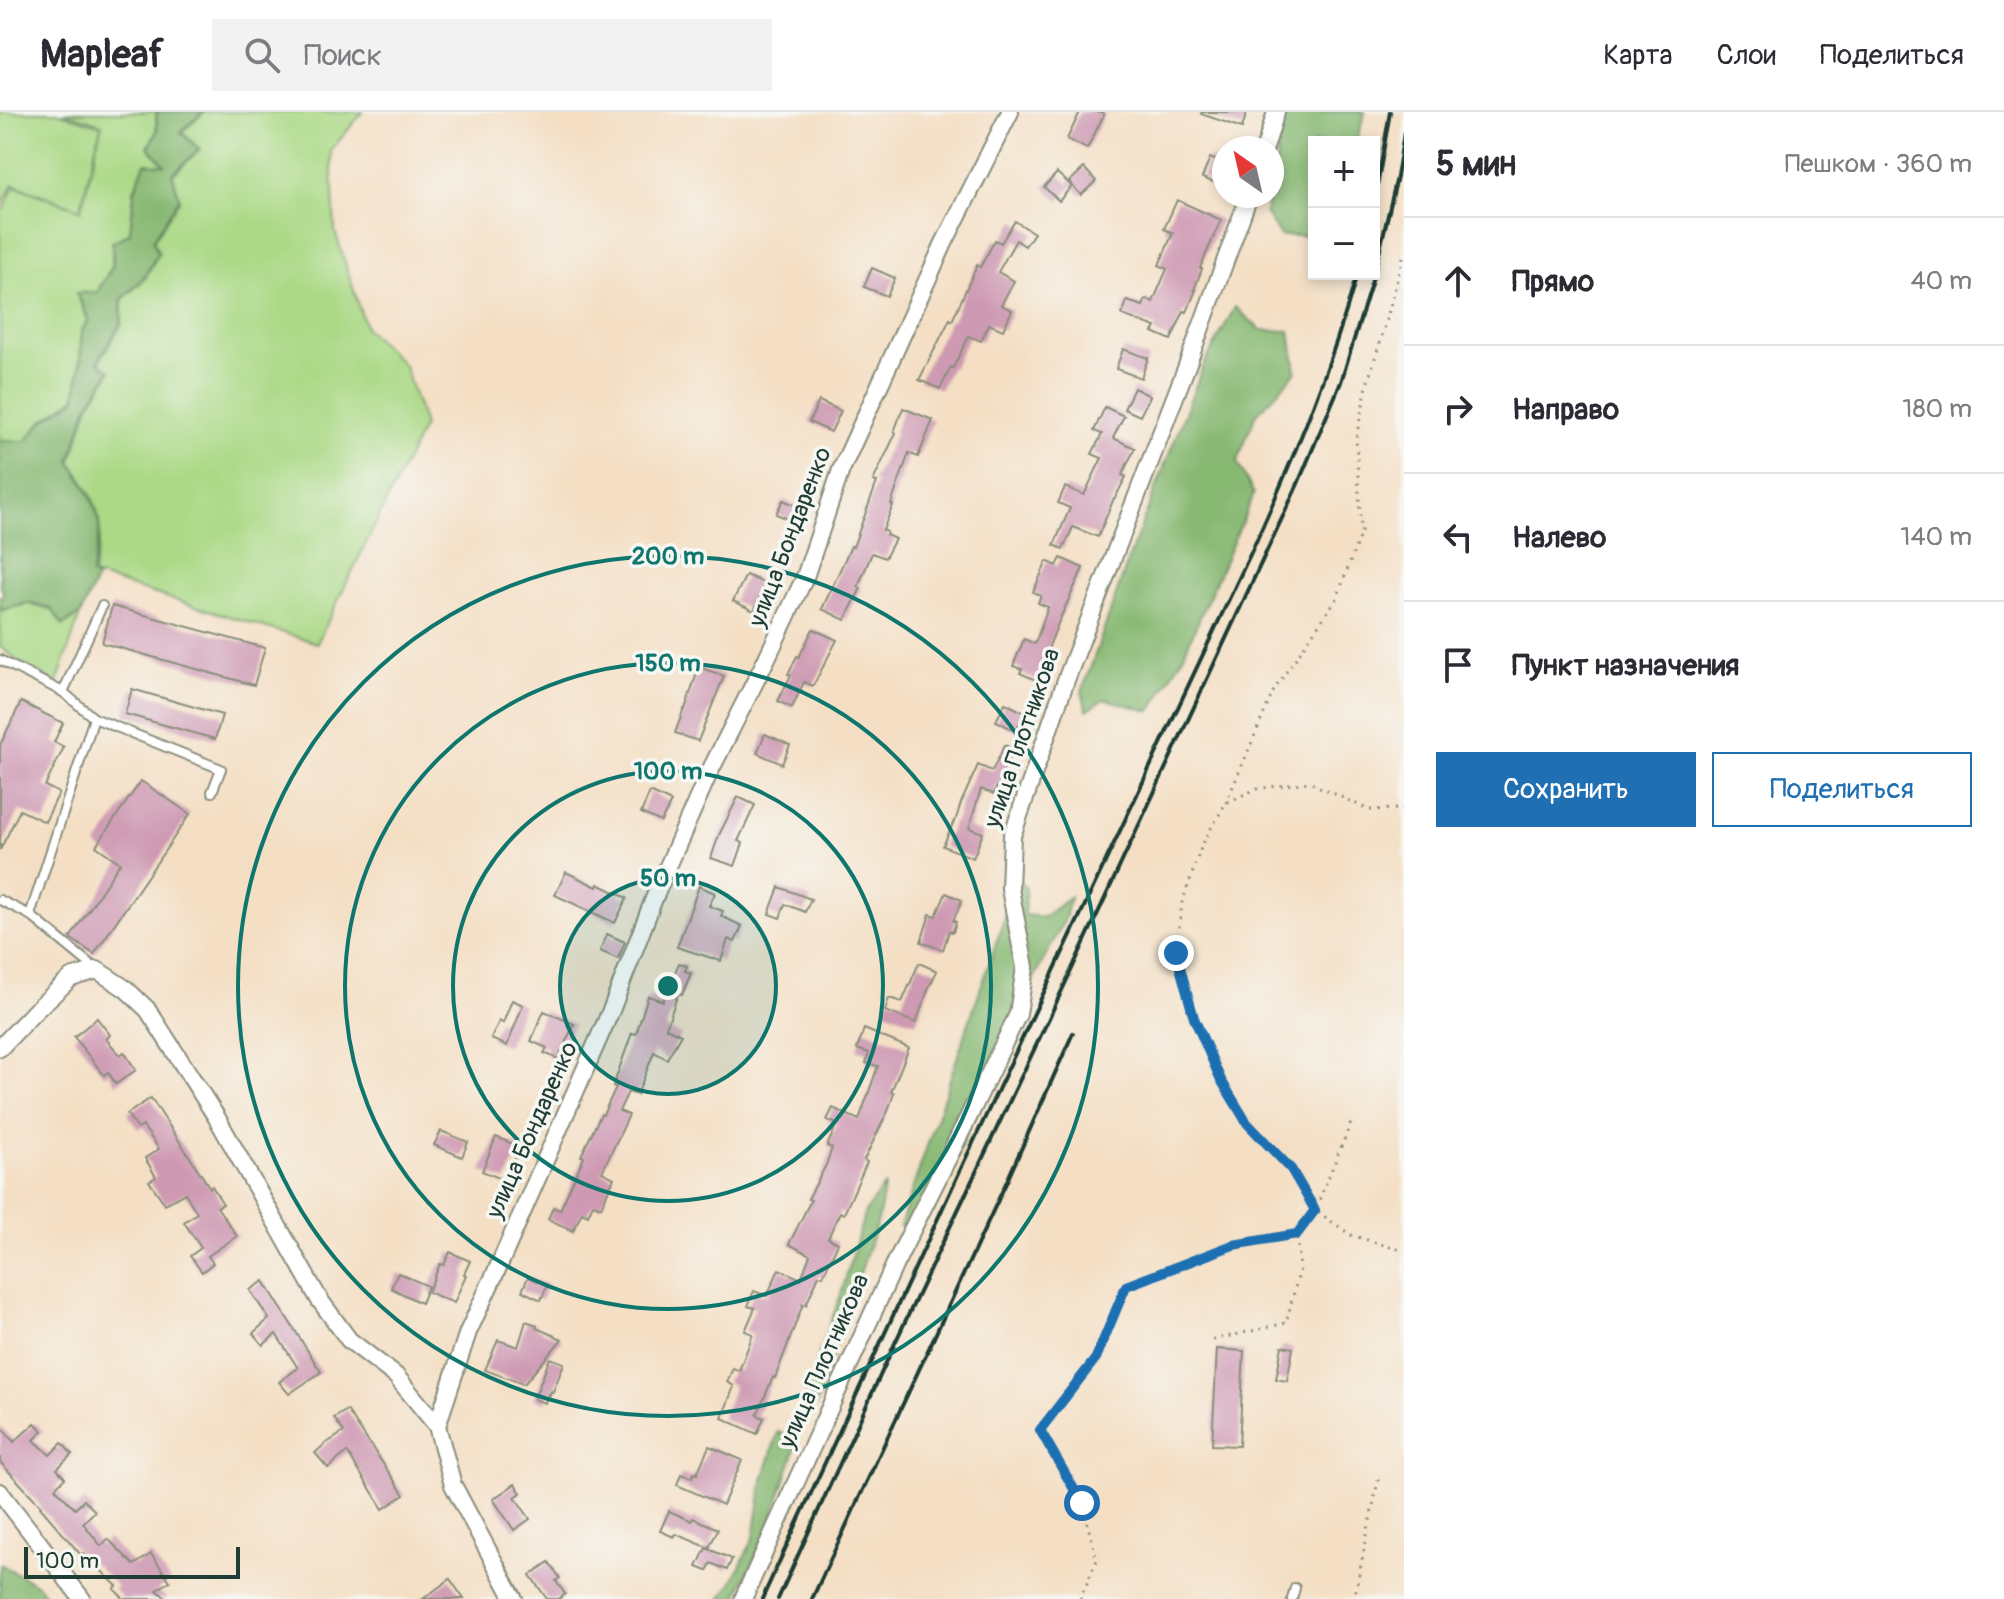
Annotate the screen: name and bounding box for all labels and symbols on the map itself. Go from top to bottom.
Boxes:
north arrow [1212,136,1284,208]
street label: улица Бондаренко [742,443,838,632]
text: 200 m [632,542,704,571]
street label: улица Плотникова [977,644,1066,832]
text: 150 m [635,649,701,678]
text: 100 m [634,757,702,786]
text: 50 m [640,864,696,893]
route end [1158,935,1194,971]
centre of rings [654,972,682,1000]
street label: улица Бондаренко [480,1037,584,1224]
street label: улица Плотникова [772,1269,875,1454]
route start [1064,1485,1100,1521]
scale bar [24,1543,240,1579]

